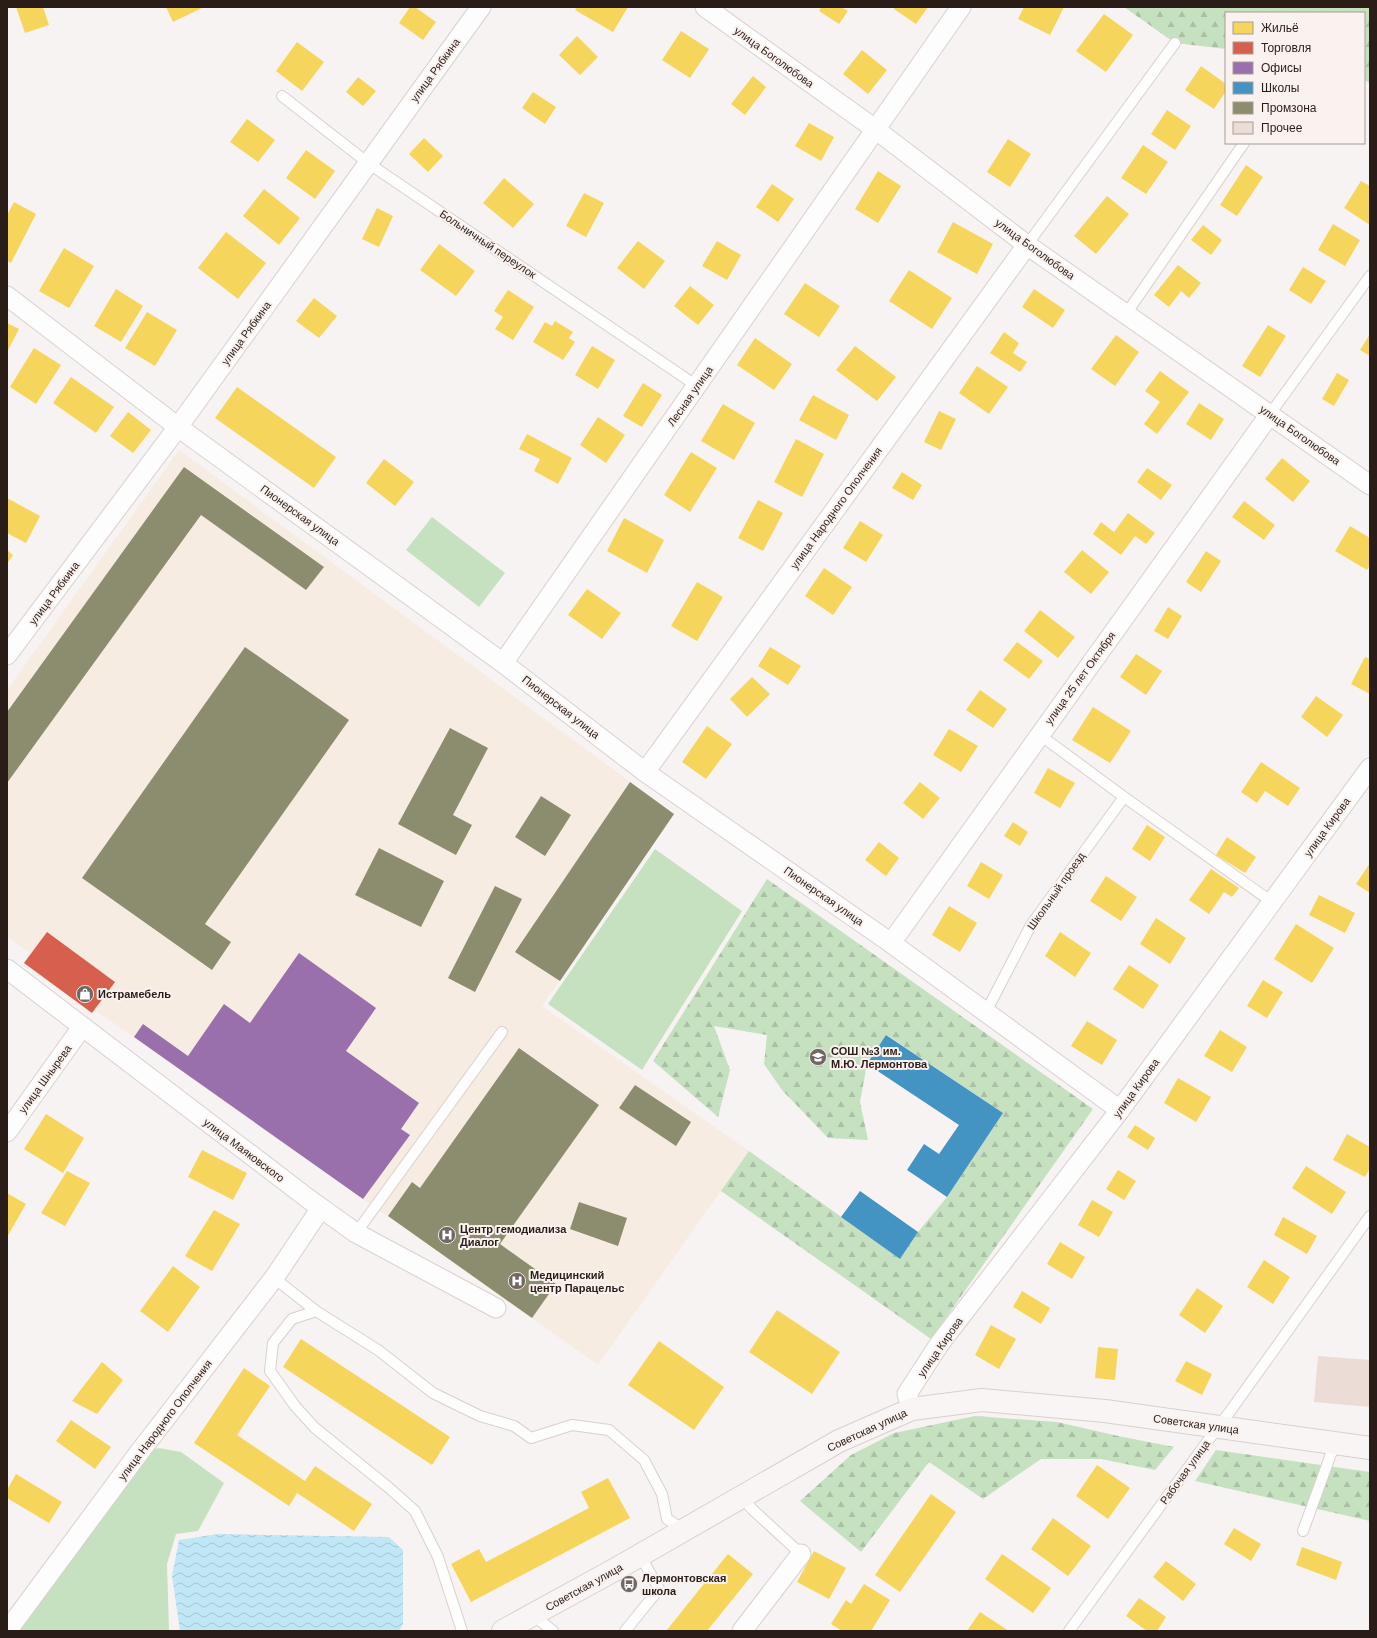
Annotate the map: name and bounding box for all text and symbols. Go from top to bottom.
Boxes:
legend [1225,12,1365,144]
text: Жильё [1261,21,1299,35]
street label: улица Боголюбова [732,24,817,90]
street label: улица Рябкина [408,35,463,104]
text: Торговля [1261,41,1311,55]
text: Офисы [1261,61,1302,75]
text: Школы [1261,81,1299,95]
text: Промзона [1261,101,1317,115]
text: Прочее [1261,121,1303,135]
street label: Больничный переулок [438,207,538,281]
street label: улица Боголюбова [993,216,1078,282]
street label: улица Рябкина [219,298,274,367]
street label: Лесная улица [665,363,716,428]
street label: улица Боголюбова [1258,403,1343,468]
street label: улица Народного Ополчения [788,445,884,571]
street label: Пионерская улица [258,482,342,548]
street label: улица Рябкина [26,558,82,627]
street label: улица 25 лет Октября [1042,629,1118,727]
street label: Пионерская улица [520,673,603,741]
street label: улица Кирова [1302,794,1353,859]
street label: Школьный проезд [1025,850,1087,932]
street label: Пионерская улица [782,864,867,928]
shop icon: Истрамебель [75,984,95,1004]
place label: Истрамебель [98,988,171,1000]
street label: улица Шнырева [16,1042,74,1115]
place label: СОШ №3 им. М.Ю. Лермонтова [831,1045,928,1070]
school or university icon: СОШ №3 им. М.Ю. Лермонтова [808,1047,828,1067]
street label: улица Кирова [1111,1055,1162,1120]
street label: улица Маяковского [201,1116,287,1184]
place label: Центр гемодиализа Диалог [460,1223,567,1248]
hospital icon: Центр гемодиализа Диалог [437,1225,457,1245]
place label: Медицинский центр Парацельс [530,1269,624,1294]
hospital icon: Медицинский центр Парацельс [507,1271,527,1291]
street label: улица Кирова [915,1314,965,1379]
street label: улица Народного Ополчения [116,1357,214,1483]
street label: Советская улица [825,1406,909,1454]
street label: Советская улица [1152,1412,1240,1436]
street label: Рабочая улица [1158,1437,1213,1506]
street label: Советская улица [543,1560,625,1613]
place label: Лермонтовская школа [642,1572,726,1597]
bus stop icon: Лермонтовская школа [619,1574,639,1594]

